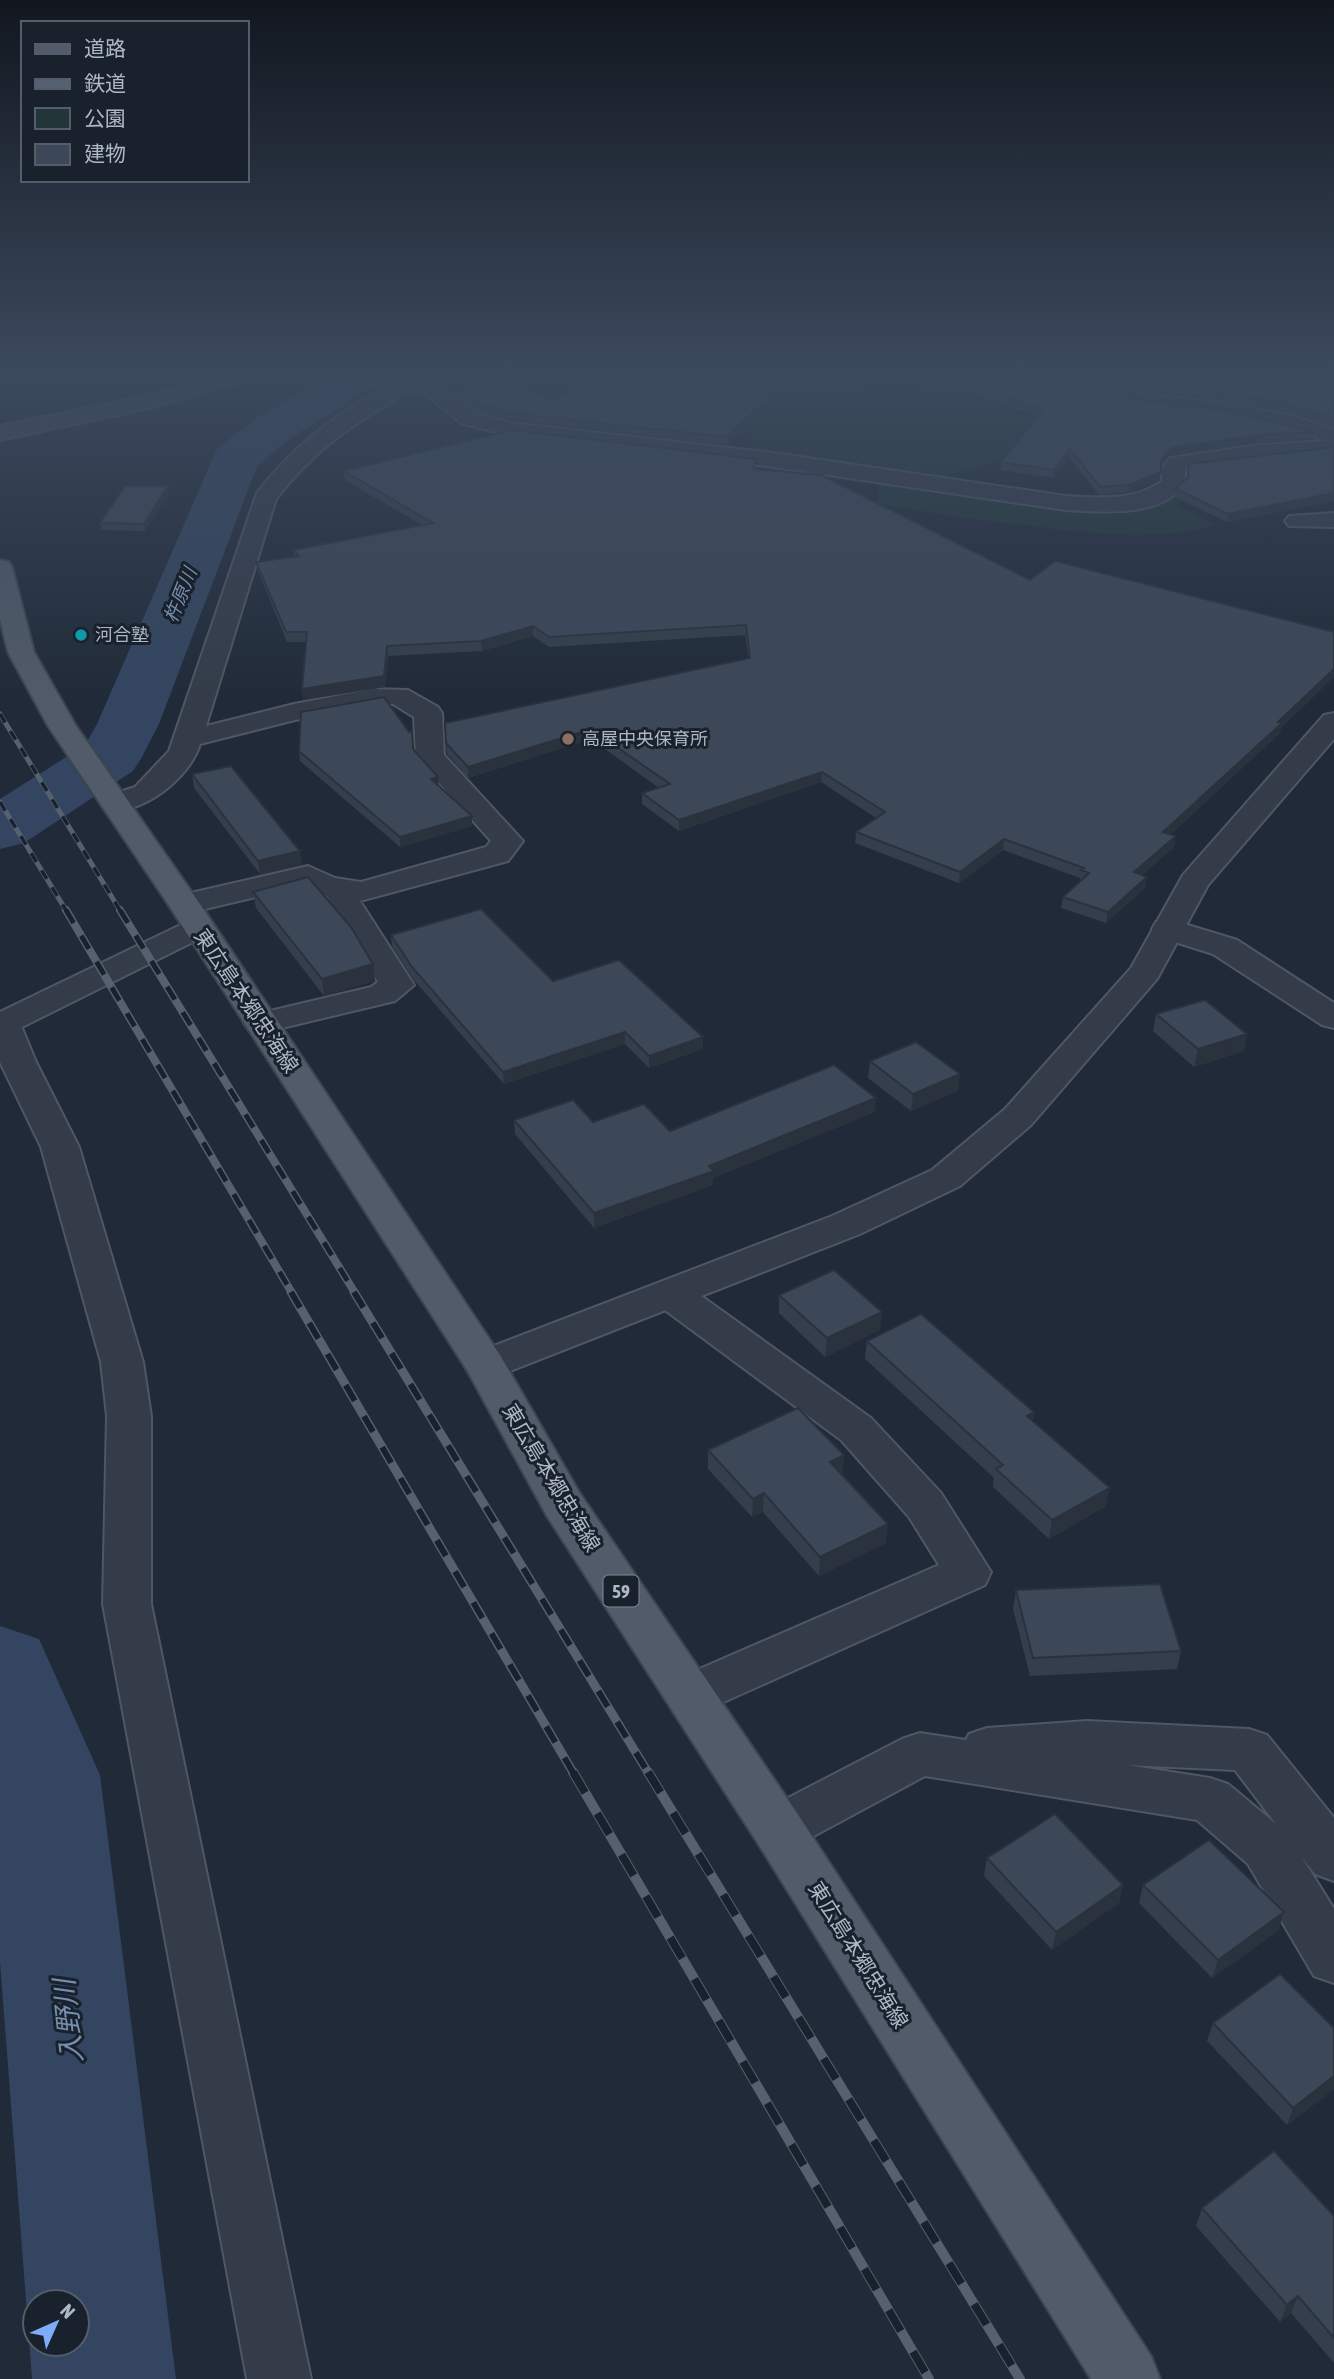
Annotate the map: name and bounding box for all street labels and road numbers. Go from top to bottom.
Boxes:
street label: 東広島本郷忠海線 [190,924,304,1077]
street label: 東広島本郷忠海線 [498,1399,605,1556]
road number: 59 [604,1576,638,1606]
street label: 東広島本郷忠海線 [804,1877,914,2032]

